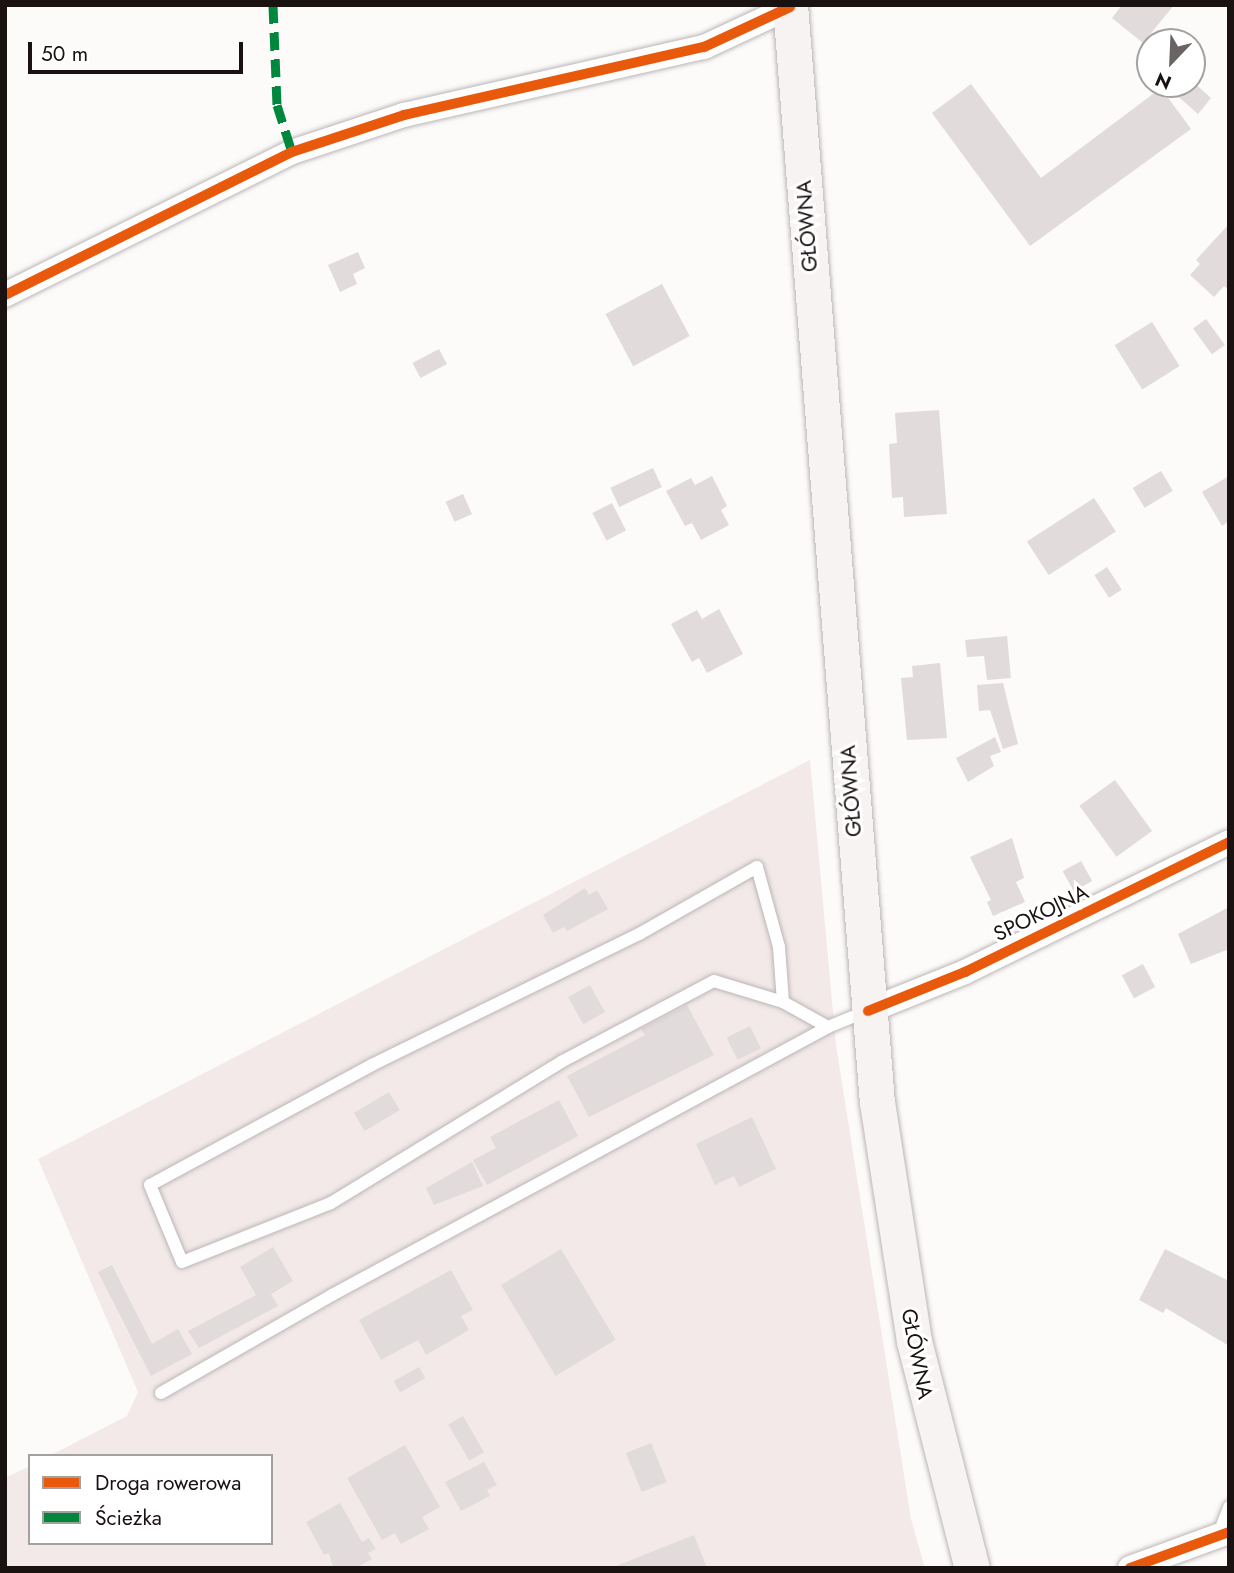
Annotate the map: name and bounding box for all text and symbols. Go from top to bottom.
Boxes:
scale bar [32,28,247,72]
north arrow [1136,28,1206,98]
text: 50 m [41,39,88,69]
text: N [1151,66,1176,96]
street label: GŁÓWNA [791,179,823,273]
street label: GŁÓWNA [835,744,867,838]
street label: SPOKOJNA [990,879,1092,947]
street label: GŁÓWNA [896,1306,938,1402]
legend [28,1454,273,1545]
text: Droga rowerowa [95,1468,241,1498]
text: Ścieżka [95,1503,162,1533]

